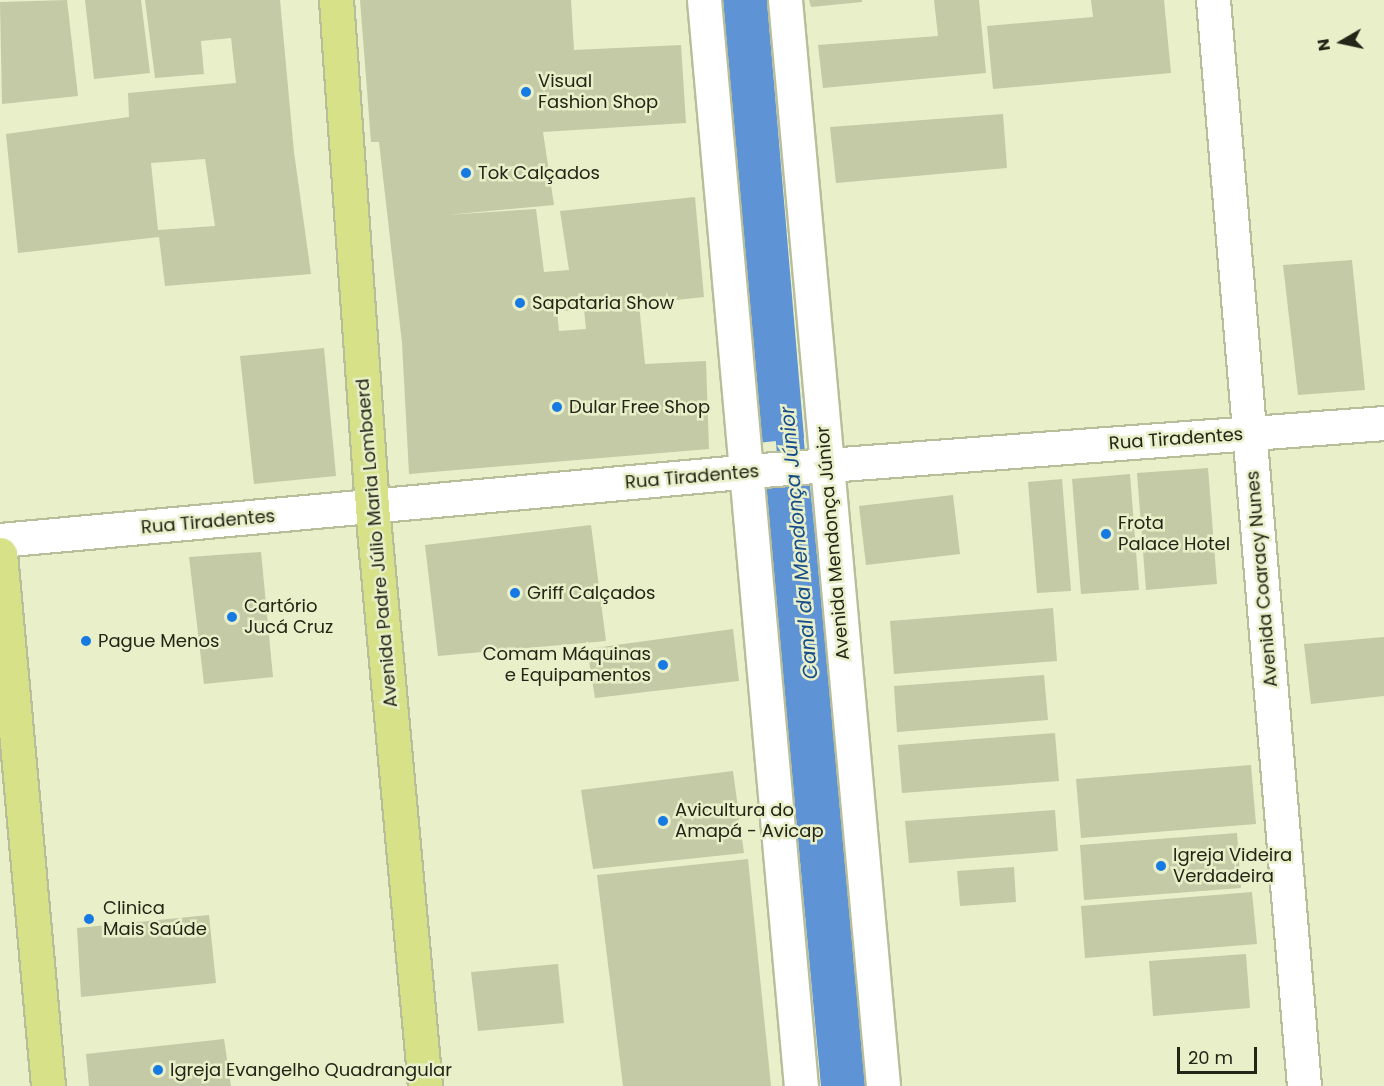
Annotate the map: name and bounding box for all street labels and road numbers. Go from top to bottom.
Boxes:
street label: Avenida Padre Júlio Maria Lombaerd [352,378,402,708]
street label: Rua Tiradentes [1108,424,1244,454]
street label: Avenida Mendonça Júnior [812,425,854,661]
street label: Rua Tiradentes [624,460,760,494]
street label: Avenida Coaracy Nunes [1242,470,1282,688]
street label: Rua Tiradentes [140,505,276,539]

